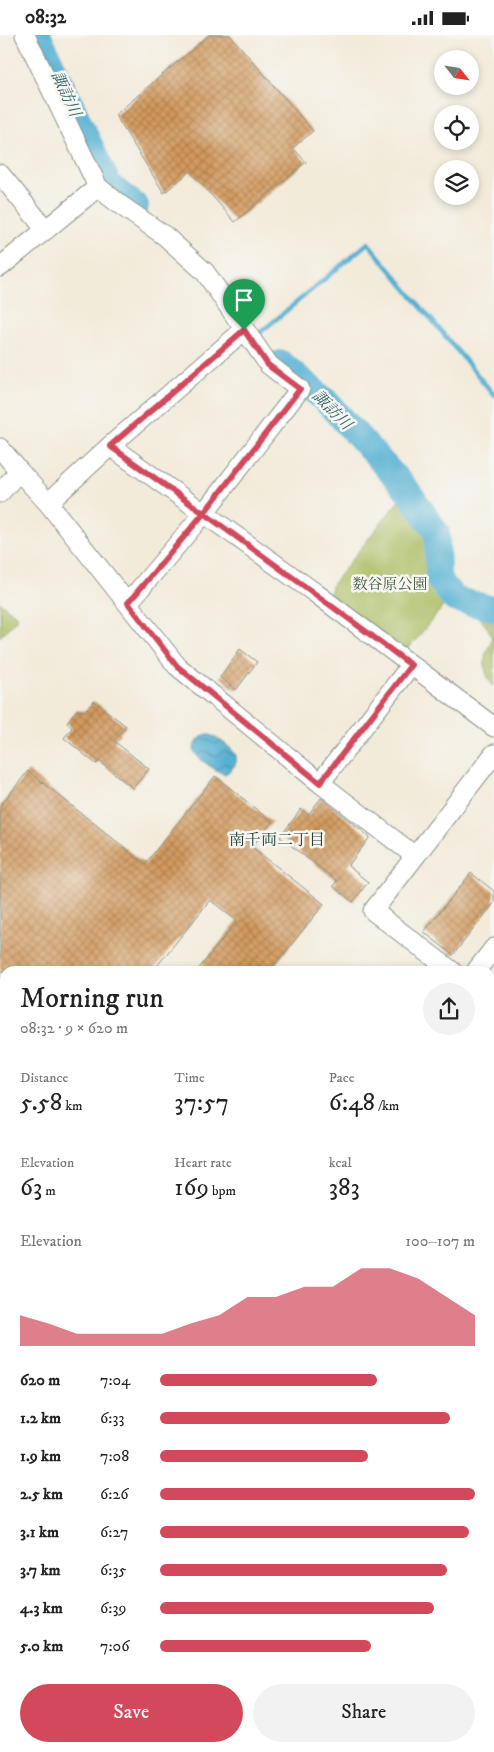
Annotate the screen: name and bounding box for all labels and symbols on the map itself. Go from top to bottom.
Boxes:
north arrow [434,50,479,95]
water label: 諏訪川 [47,68,86,122]
pin [223,279,265,330]
water label: 諏訪川 [308,386,357,435]
park label: 数谷原公園 [352,575,428,594]
district label: 南千両二丁目 [229,830,325,850]

